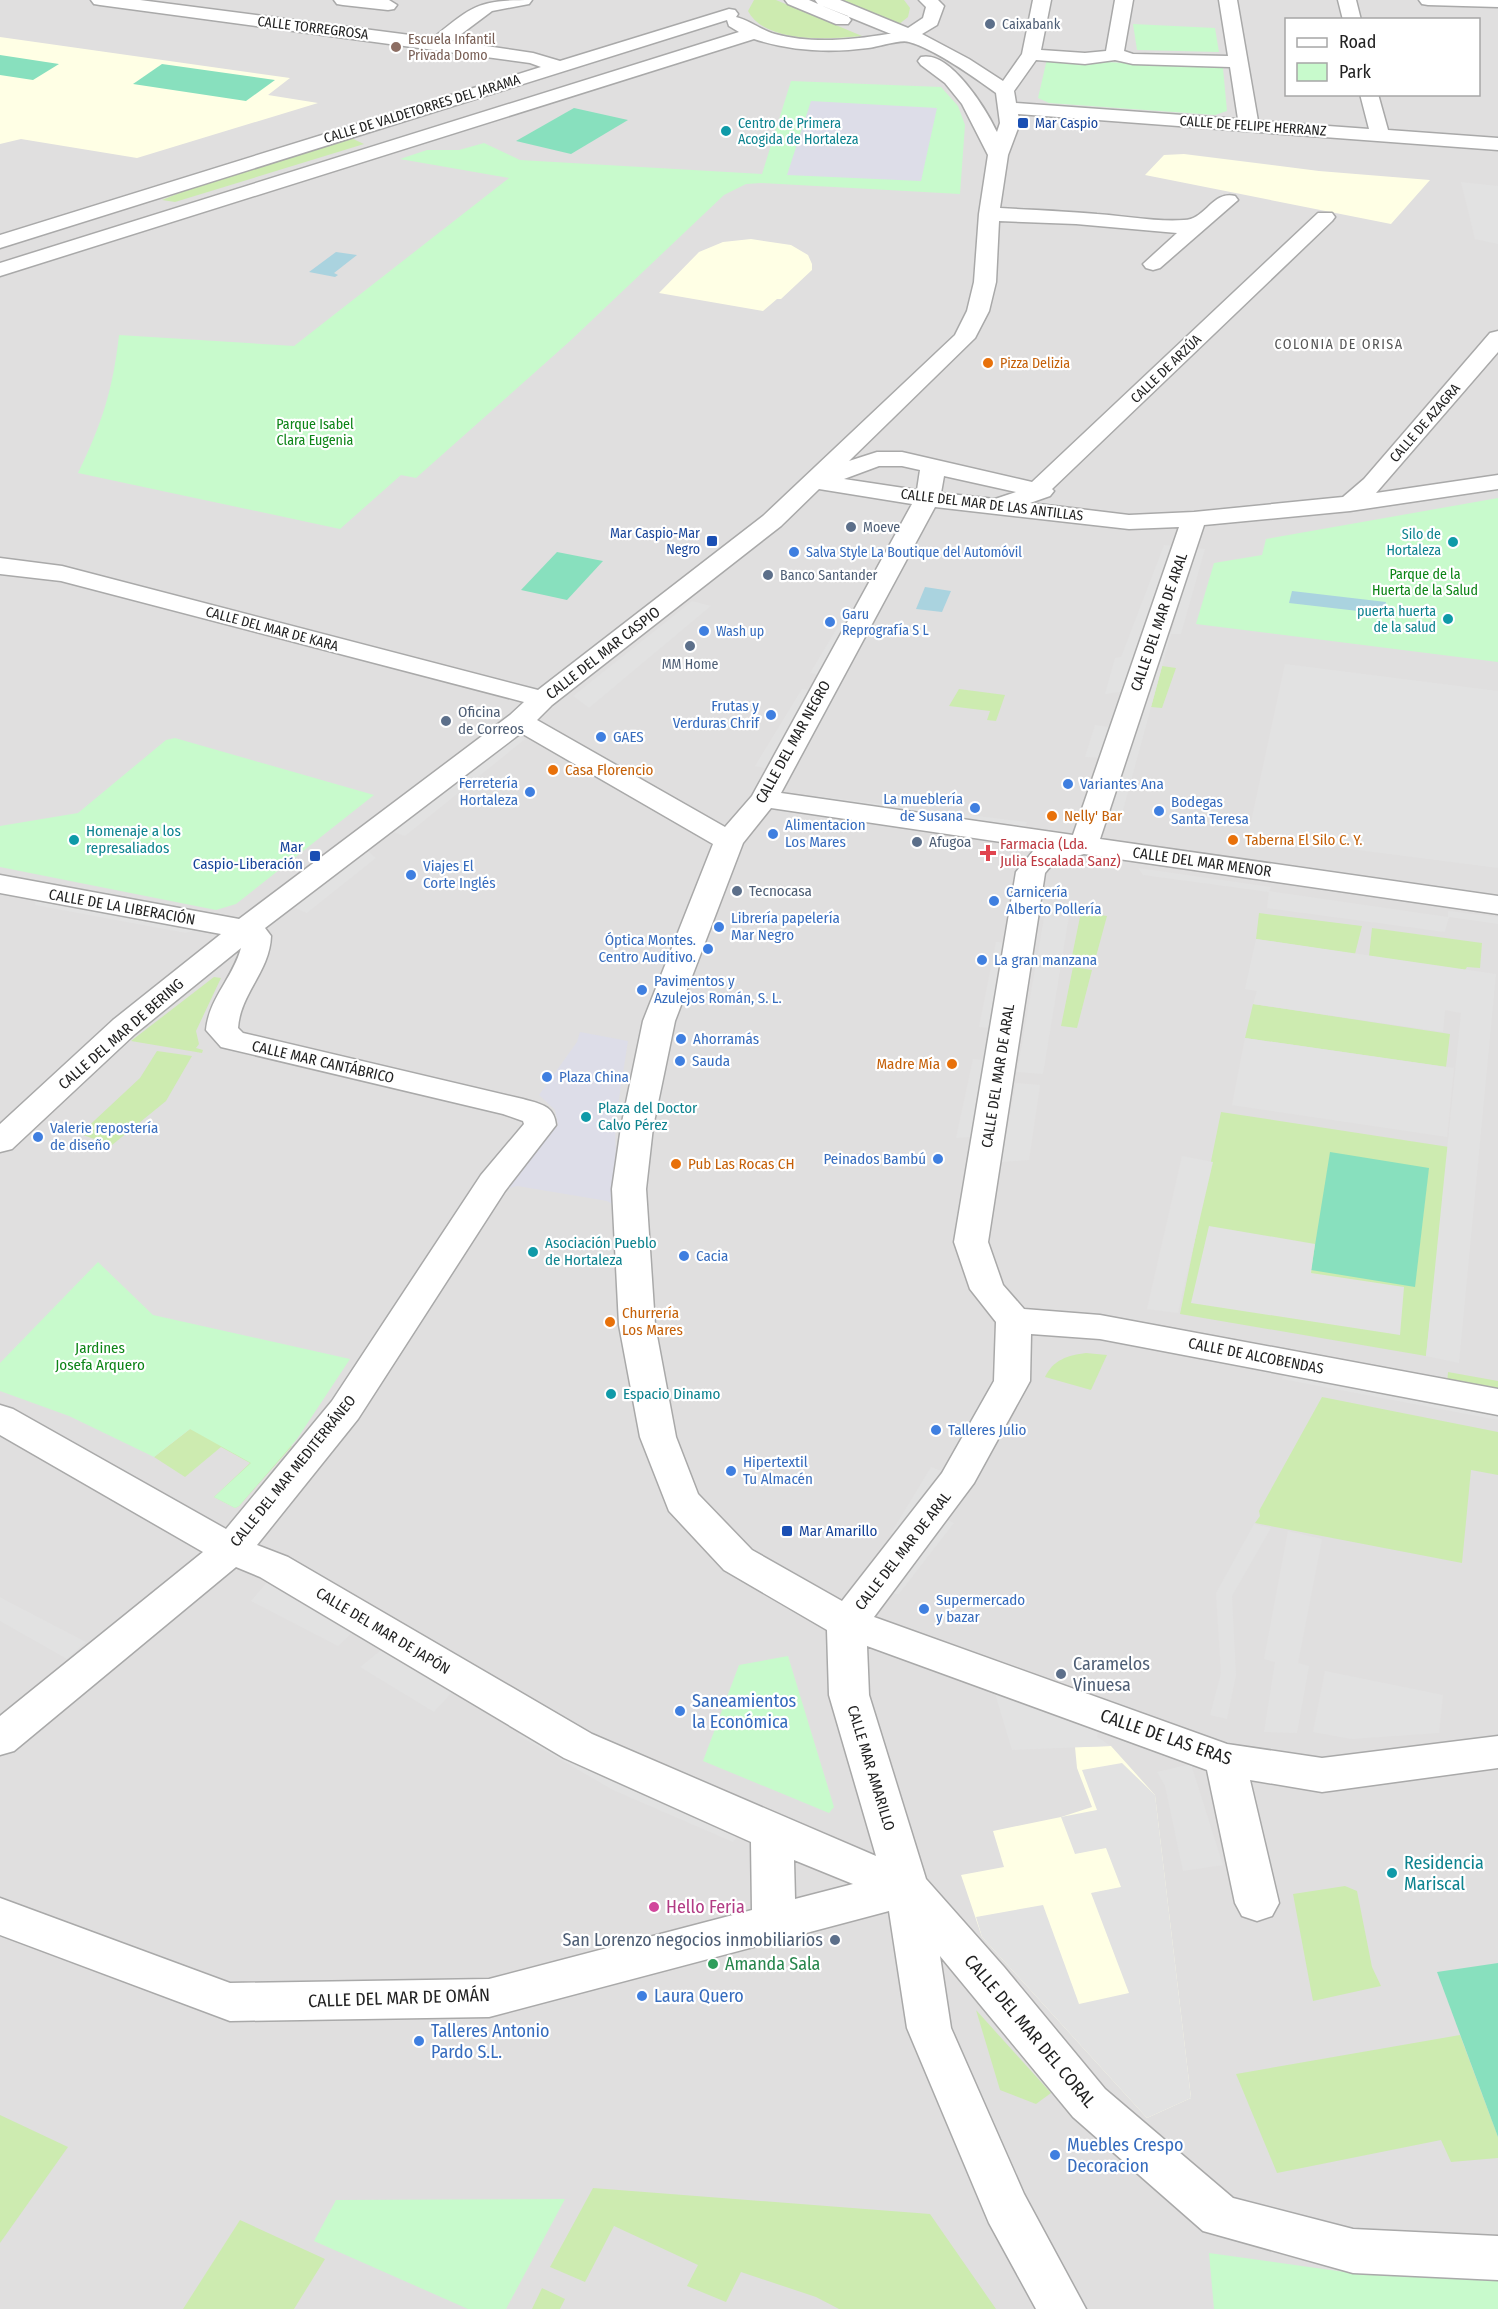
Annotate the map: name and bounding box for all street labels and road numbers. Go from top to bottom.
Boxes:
street label: CALLE TORREGROSA [257,13,370,43]
street label: CALLE DE VALDETORRES DEL JARAMA [322,71,523,147]
street label: CALLE DE FELIPE HERRANZ [1179,112,1327,140]
street label: CALLE DE ARZÚA [1126,330,1205,407]
street label: CALLE DE AZAGRA [1386,380,1464,466]
street label: CALLE DEL MAR DE LAS ANTILLAS [900,485,1084,525]
street label: CALLE DEL MAR DE ARAL [1127,550,1191,694]
street label: CALLE DEL MAR DE KARA [204,603,341,655]
street label: CALLE DEL MAR CASPIO [542,603,664,703]
street label: CALLE DEL MAR NEGRO [752,677,834,807]
street label: CALLE DEL MAR MENOR [1131,843,1273,881]
street label: CALLE DE LA LIBERACIÓN [47,885,197,929]
street label: CALLE DEL MAR DE BERING [55,975,187,1093]
street label: CALLE DEL MAR DE ARAL [978,1002,1018,1149]
street label: CALLE MAR CANTÁBRICO [250,1037,396,1087]
street label: CALLE DE ALCOBENDAS [1187,1334,1325,1378]
street label: CALLE DEL MAR MEDITERRÁNEO [226,1392,360,1550]
street label: CALLE DEL MAR DE ARAL [851,1488,955,1614]
street label: CALLE DEL MAR DE JAPÓN [313,1584,453,1678]
street label: CALLE MAR AMARILLO [843,1703,899,1833]
street label: CALLE DE LAS ERAS [1097,1704,1235,1770]
street label: CALLE DEL MAR DEL CORAL [960,1950,1100,2112]
street label: CALLE DEL MAR DE OMÁN [308,1983,490,2012]

